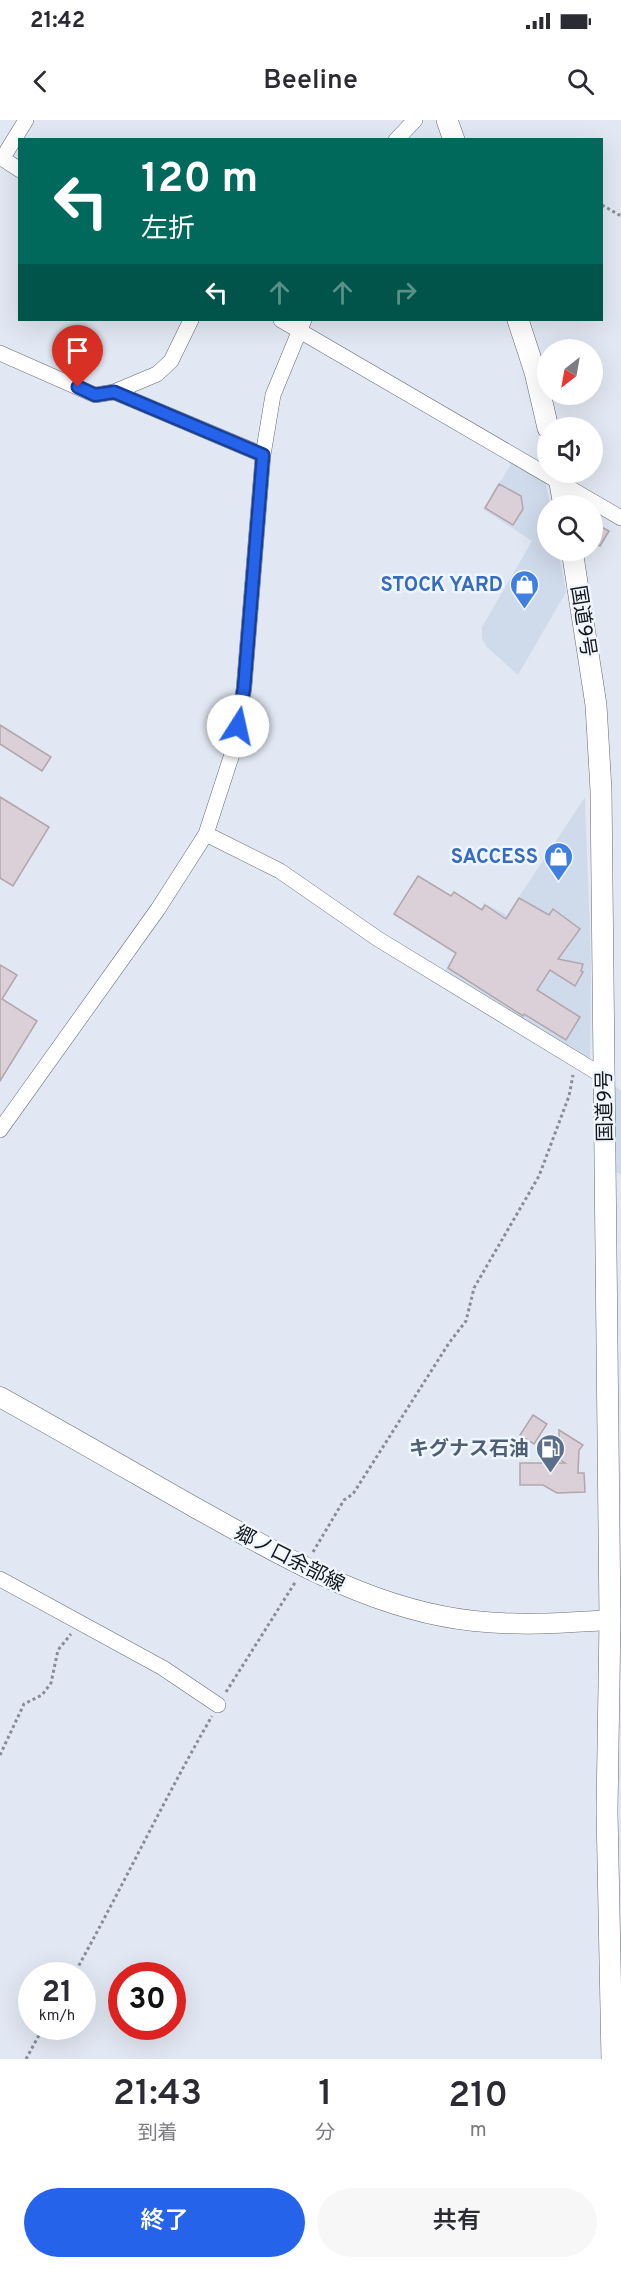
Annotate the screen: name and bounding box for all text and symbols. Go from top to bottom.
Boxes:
text: 21:42 [30,8,85,35]
text: Beeline [263,64,358,98]
icon: back [24,65,57,98]
icon: search [564,65,597,98]
text: 120 m [141,154,258,207]
icon: left [42,162,120,240]
text: 左折 [141,213,195,247]
icon: left [200,276,233,309]
icon: ahead [263,276,296,309]
icon: ahead [326,276,359,309]
icon: right [389,276,422,309]
pin [52,325,103,387]
icon: arrive [61,334,94,367]
north arrow [537,339,603,405]
map controls [537,339,603,561]
button: sound [537,417,603,483]
button: search [537,495,603,561]
shop icon: STOCK YARD [508,568,540,610]
place label: STOCK YARD [380,573,503,599]
street label: 国道9号 [564,584,600,659]
position arrow [206,694,270,758]
shop icon: SACCESS [543,840,575,882]
place label: SACCESS [451,845,538,871]
street label: 国道9号 [592,1070,620,1142]
fuel station icon: キグナス石油 [534,1432,566,1474]
place label: キグナス石油 [409,1437,529,1463]
street label: 郷ノ口余部線 [230,1521,348,1599]
speed limit sign: 30 [108,1962,186,2040]
text: 21 [42,1975,72,2012]
text: km/h [39,2007,75,2026]
text: 21:43 [113,2072,202,2118]
text: 1 [318,2072,332,2118]
text: 210 [448,2074,508,2120]
text: m [470,2118,487,2144]
text: 到着 [138,2121,178,2147]
text: 分 [315,2121,335,2147]
button: 終了 [24,2188,305,2257]
button: 共有 [317,2188,597,2257]

